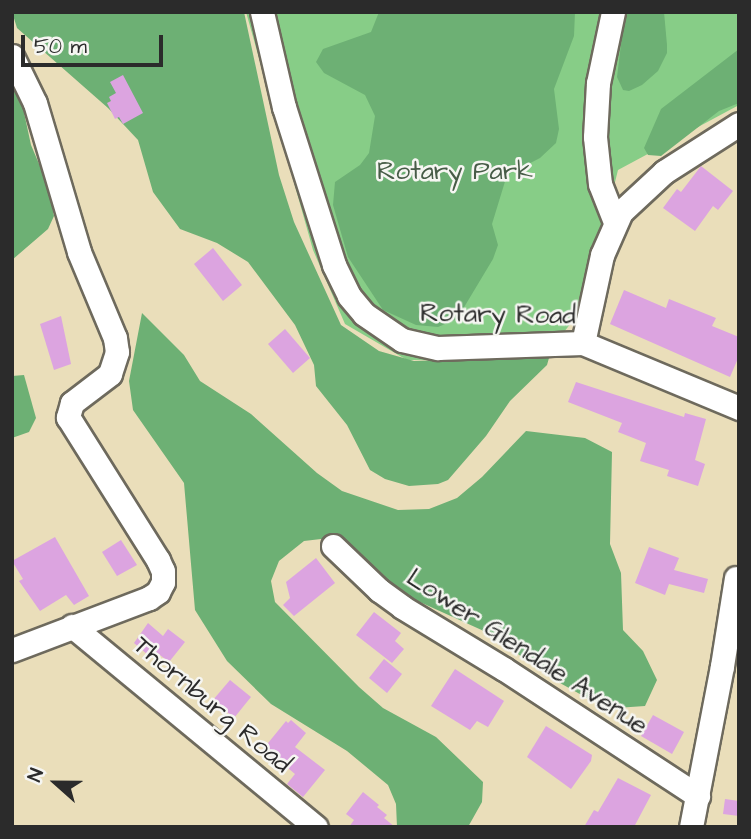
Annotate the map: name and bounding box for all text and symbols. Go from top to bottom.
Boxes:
scale bar [24,21,166,65]
text: 50 m [34,32,87,61]
park label: Rotary Park [377,156,533,188]
street label: Rotary Road [420,298,576,332]
street label: Lower Glendale Avenue [401,562,653,742]
street label: Thornburg Road [127,630,297,780]
north arrow [21,748,91,818]
text: N [21,765,51,786]

